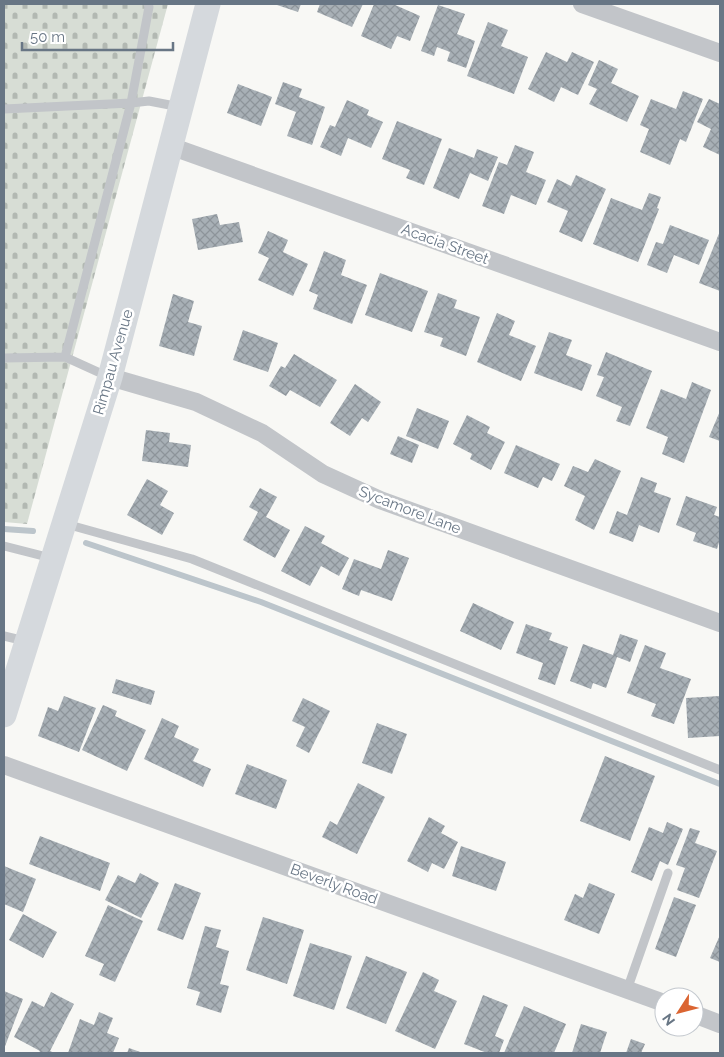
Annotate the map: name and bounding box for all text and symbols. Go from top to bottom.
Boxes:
scale bar [22,20,174,52]
text: 50 m [30,28,65,46]
street label: Acacia Street [399,220,491,268]
street label: Rimpau Avenue [89,307,137,417]
street label: Sycamore Lane [356,482,464,538]
street label: Beverly Road [288,860,380,908]
north arrow [654,987,704,1037]
text: N [659,1011,678,1029]

